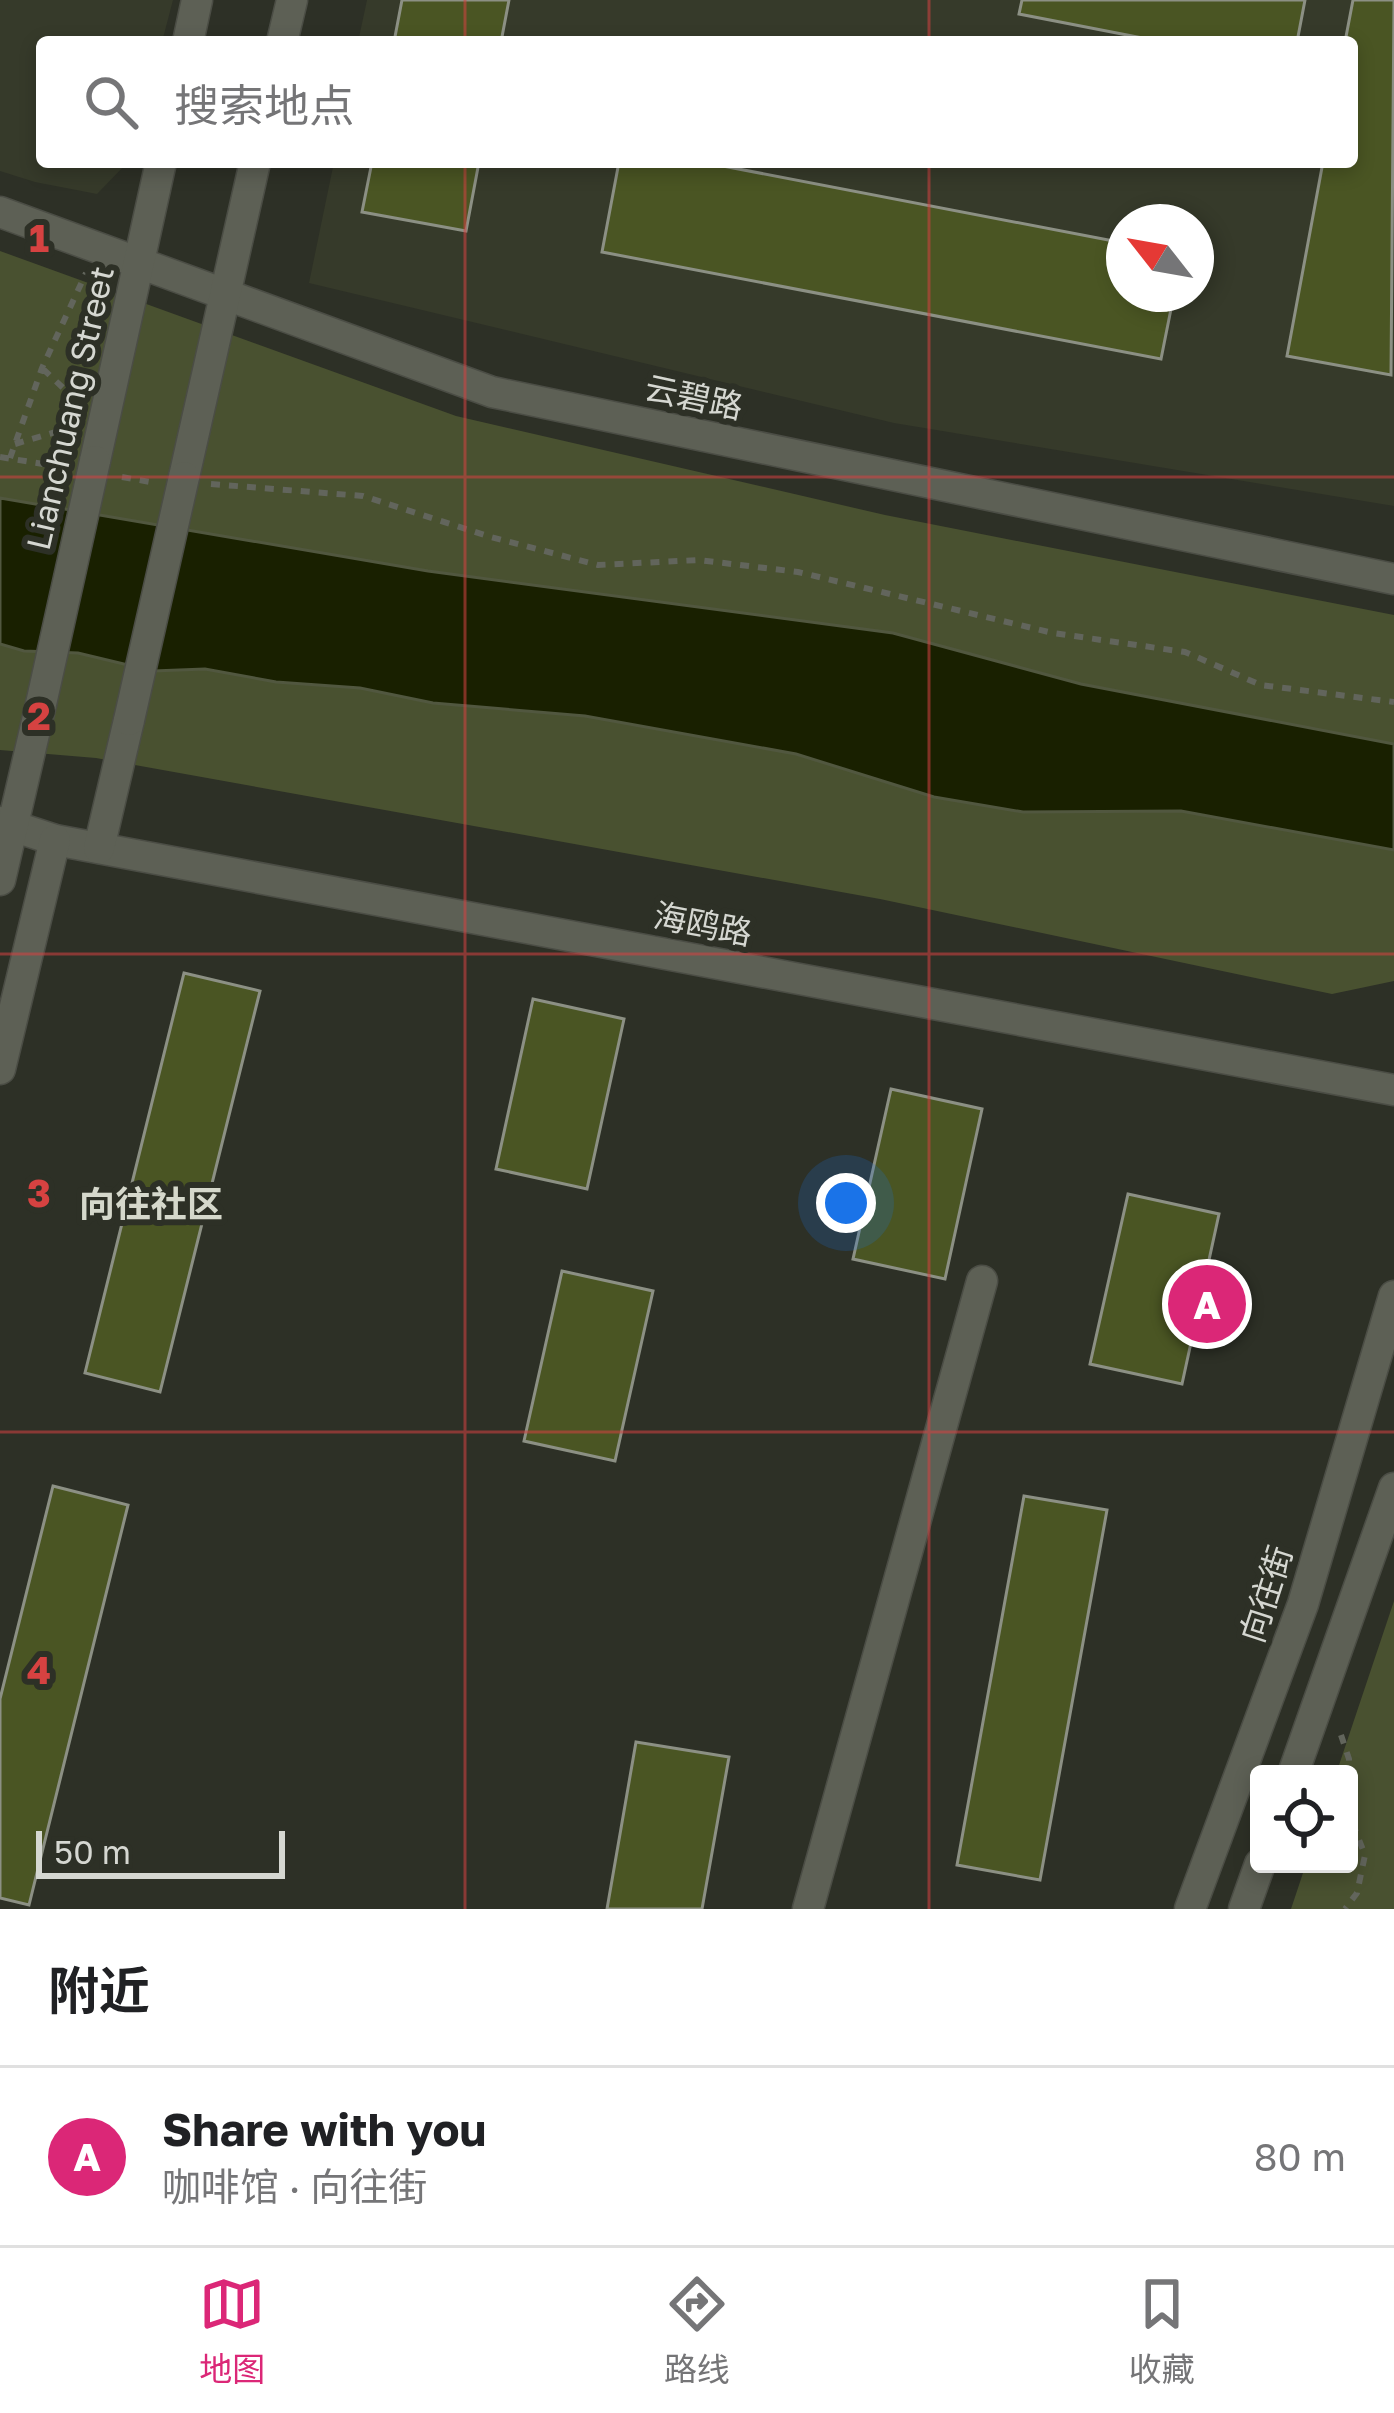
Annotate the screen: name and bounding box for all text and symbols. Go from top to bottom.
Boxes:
search box [36,36,1358,168]
icon: search [78,69,144,135]
text: 搜索地点 [174,78,354,132]
north arrow [1106,204,1214,312]
text: 1 [29,214,49,261]
street label: Lianchuang Street [18,262,121,554]
street label: 云碧路 [642,367,747,426]
text: 2 [27,692,51,739]
street label: 海鸥路 [651,895,755,952]
text: 3 [27,1169,51,1216]
your location [816,1173,876,1233]
district label: 向往社区 [79,1182,223,1225]
pin: A [1168,1259,1246,1349]
street label: 向往街 [1232,1541,1299,1647]
text: 4 [27,1646,51,1693]
map controls [1250,1765,1358,1873]
button: locate [1250,1765,1358,1873]
scale bar [36,1825,285,1878]
text: 50 m [54,1832,131,1871]
text: 附近 [48,1959,150,2020]
text: Share with you [162,2102,486,2156]
text: A [73,2133,101,2180]
text: 80 m [1254,2133,1346,2180]
text: 咖啡馆 · 向往街 [162,2163,427,2210]
tab: 地图 [199,2271,265,2391]
tab: 路线 [664,2271,730,2391]
tab: 收藏 [1129,2271,1195,2391]

